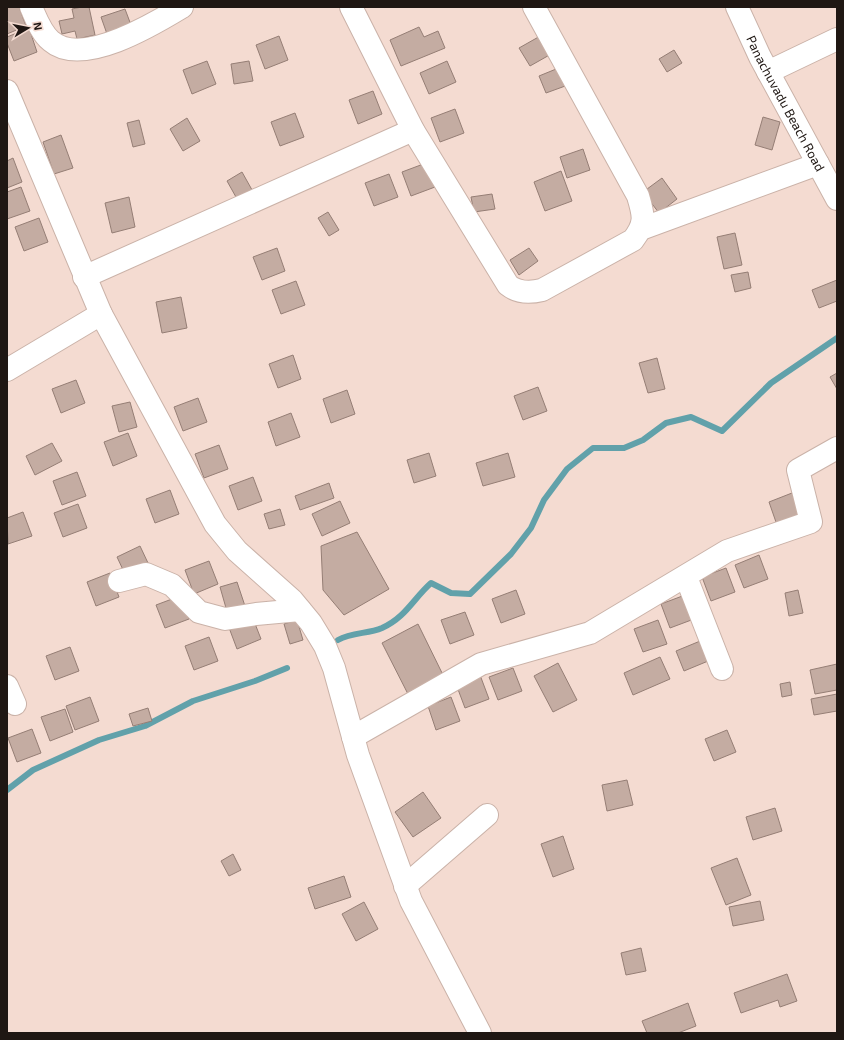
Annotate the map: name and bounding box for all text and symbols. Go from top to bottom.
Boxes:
north arrow [8,8,48,48]
text: N [31,21,45,31]
street label: Panachuvadu Beach Road [743,33,828,174]

